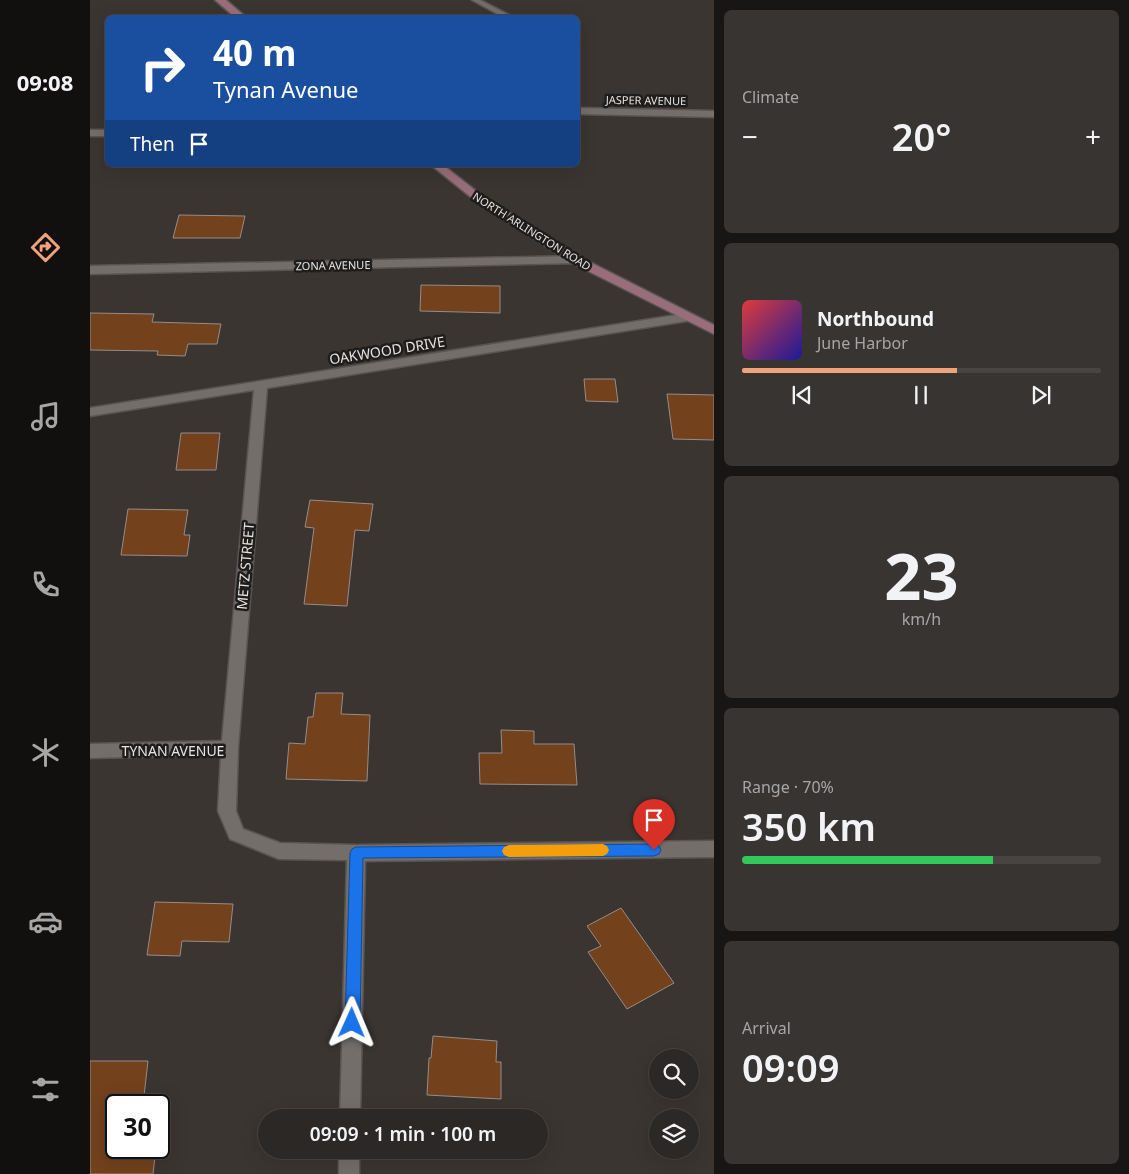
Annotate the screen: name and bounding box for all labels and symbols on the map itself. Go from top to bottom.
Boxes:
street label: JASPER AVENUE [605,92,686,108]
street label: NORTH ARLINGTON ROAD [470,188,594,274]
street label: ZONA AVENUE [295,257,371,273]
street label: OAKWOOD DRIVE [328,331,446,369]
street label: METZ STREET [232,521,258,610]
street label: TYNAN AVENUE [122,741,224,760]
pin [633,799,675,850]
position arrow [325,996,377,1048]
speed limit sign: 30 [105,1094,170,1159]

